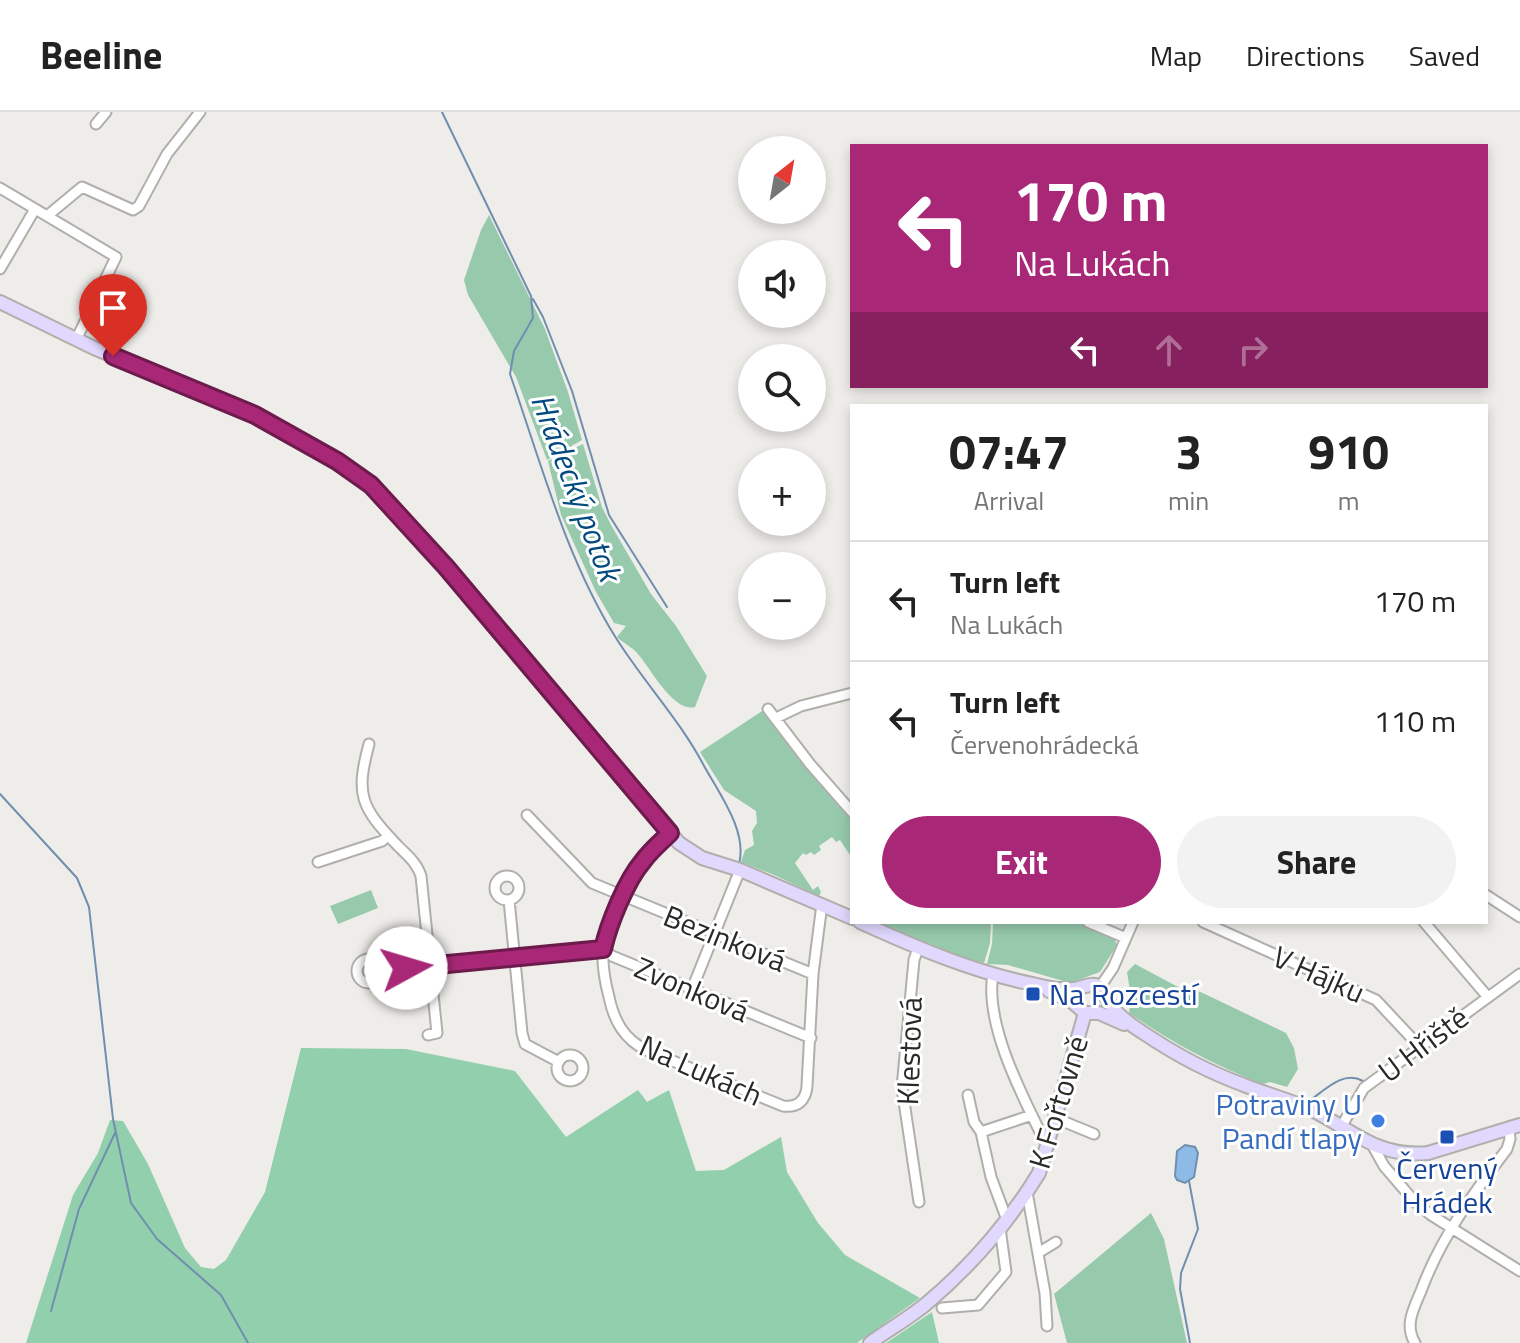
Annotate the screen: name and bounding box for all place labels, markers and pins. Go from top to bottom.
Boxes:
pin [79,274,147,356]
place label: Na Rozcestí [1049,971,1200,1017]
marker: Na Rozcestí [1024,985,1042,1003]
place label: Potraviny U Pandí tlapy [1215,1081,1362,1161]
marker: Potraviny U Pandí tlapy [1369,1112,1387,1130]
marker: Červený Hrádek [1438,1128,1456,1146]
place label: Červený Hrádek [1396,1145,1498,1225]

